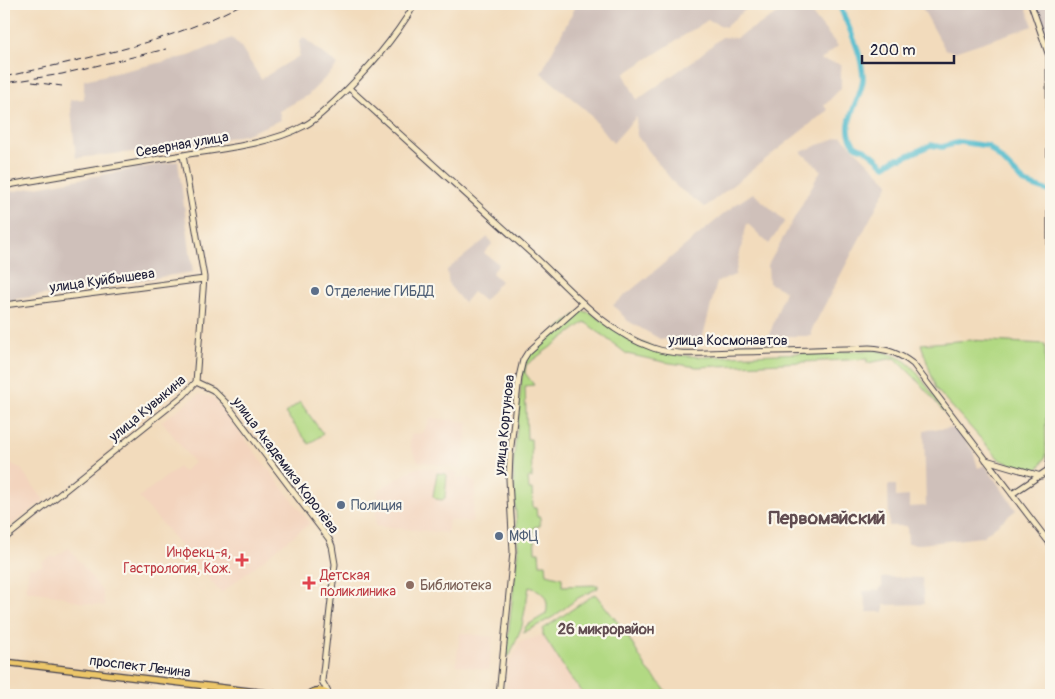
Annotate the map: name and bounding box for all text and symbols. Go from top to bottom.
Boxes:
scale bar [862,32,955,64]
text: 200 m [870,41,915,60]
street label: Северная улица [134,128,230,161]
street label: улица Куйбышева [47,265,156,296]
place label: Отделение ГИБДД [325,283,435,300]
marker: Отделение ГИБДД [309,285,321,297]
street label: улица Космонавтов [667,332,788,349]
street label: улица Кувыкина [105,371,189,446]
street label: улица Кортунова [491,374,518,477]
street label: улица Академика Королёва [228,393,342,537]
place label: Полиция [351,497,402,514]
marker: Полиция [335,499,347,511]
district label: Первомайский [769,506,885,530]
place label: МФЦ [509,528,538,545]
marker: МФЦ [493,530,505,542]
place label: Инфекц-я, Гастрология, Кож. [123,544,231,577]
marker: Инфекц-я, Гастрология, Кож. [235,553,249,567]
place label: Детская поликлиника [319,567,396,600]
marker: Детская поликлиника [302,576,316,590]
place label: Библиотека [420,577,491,594]
marker: Библиотека [404,579,416,591]
district label: 26 микрорайон [558,620,655,639]
street label: проспект Ленина [88,652,191,681]

